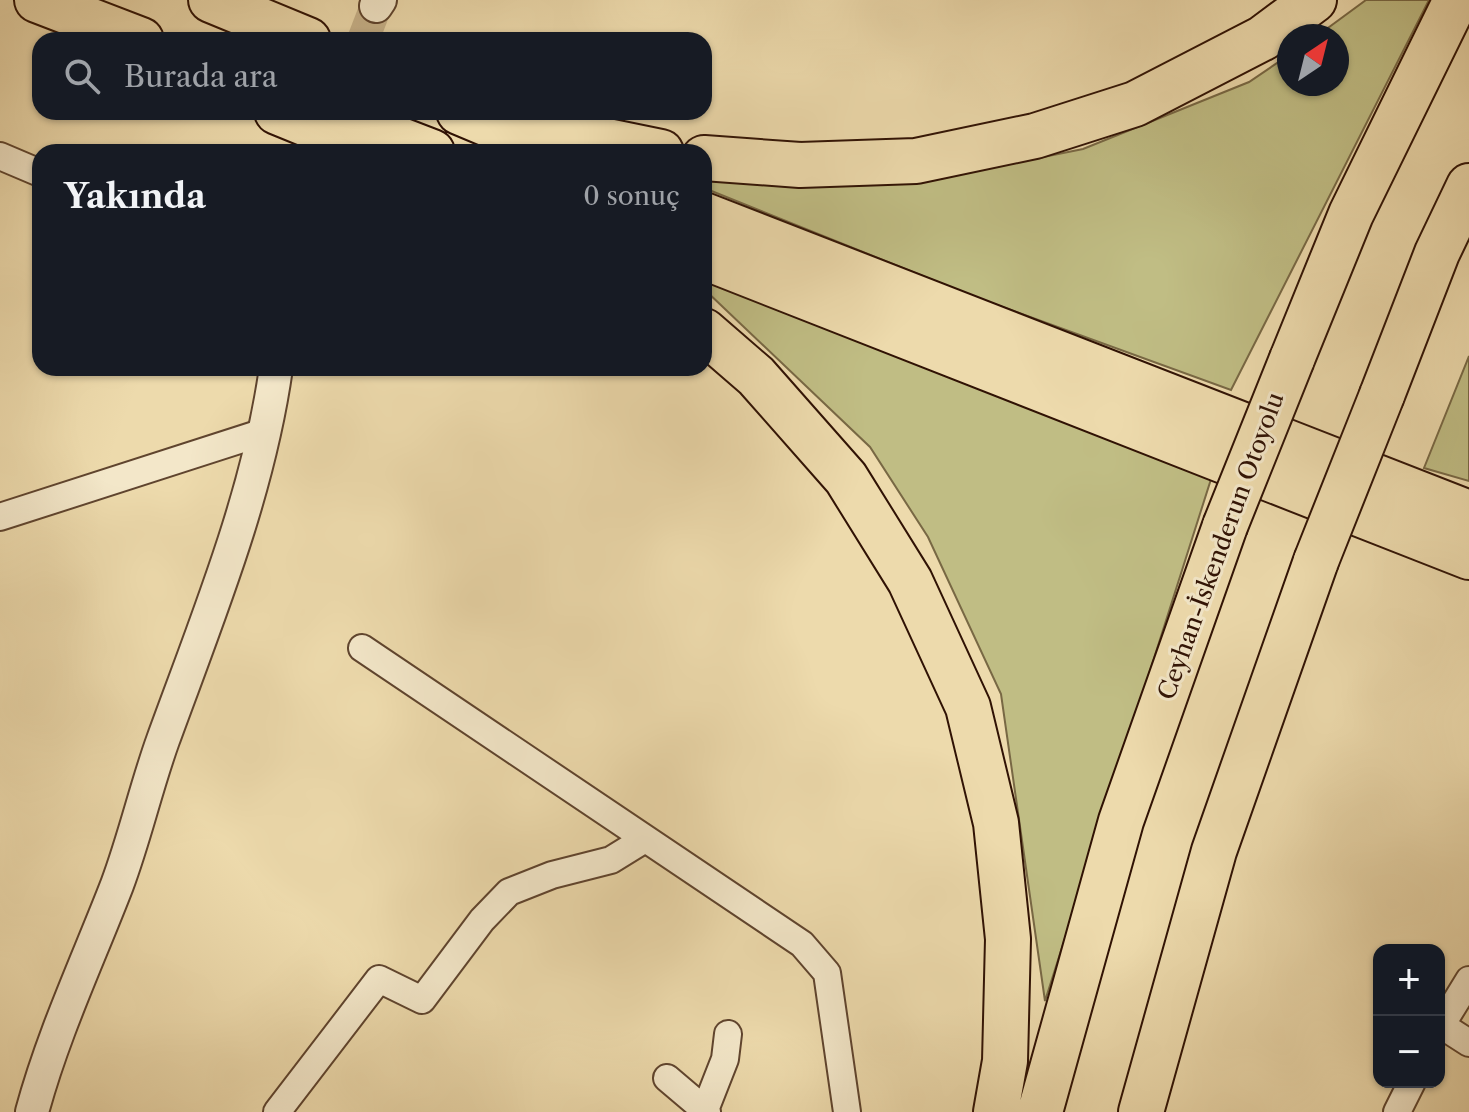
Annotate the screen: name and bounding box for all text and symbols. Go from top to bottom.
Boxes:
north arrow [1277,24,1349,96]
search box [32,32,712,120]
icon: search [60,54,104,98]
text: Burada ara [124,58,278,95]
text: Yakında [64,175,206,217]
text: 0 sonuç [583,180,680,212]
street label: Ceyhan-İskenderun Otoyolu [1150,388,1290,704]
map controls [1373,944,1445,1088]
button: + [1373,944,1445,1016]
button: − [1373,1016,1445,1088]

